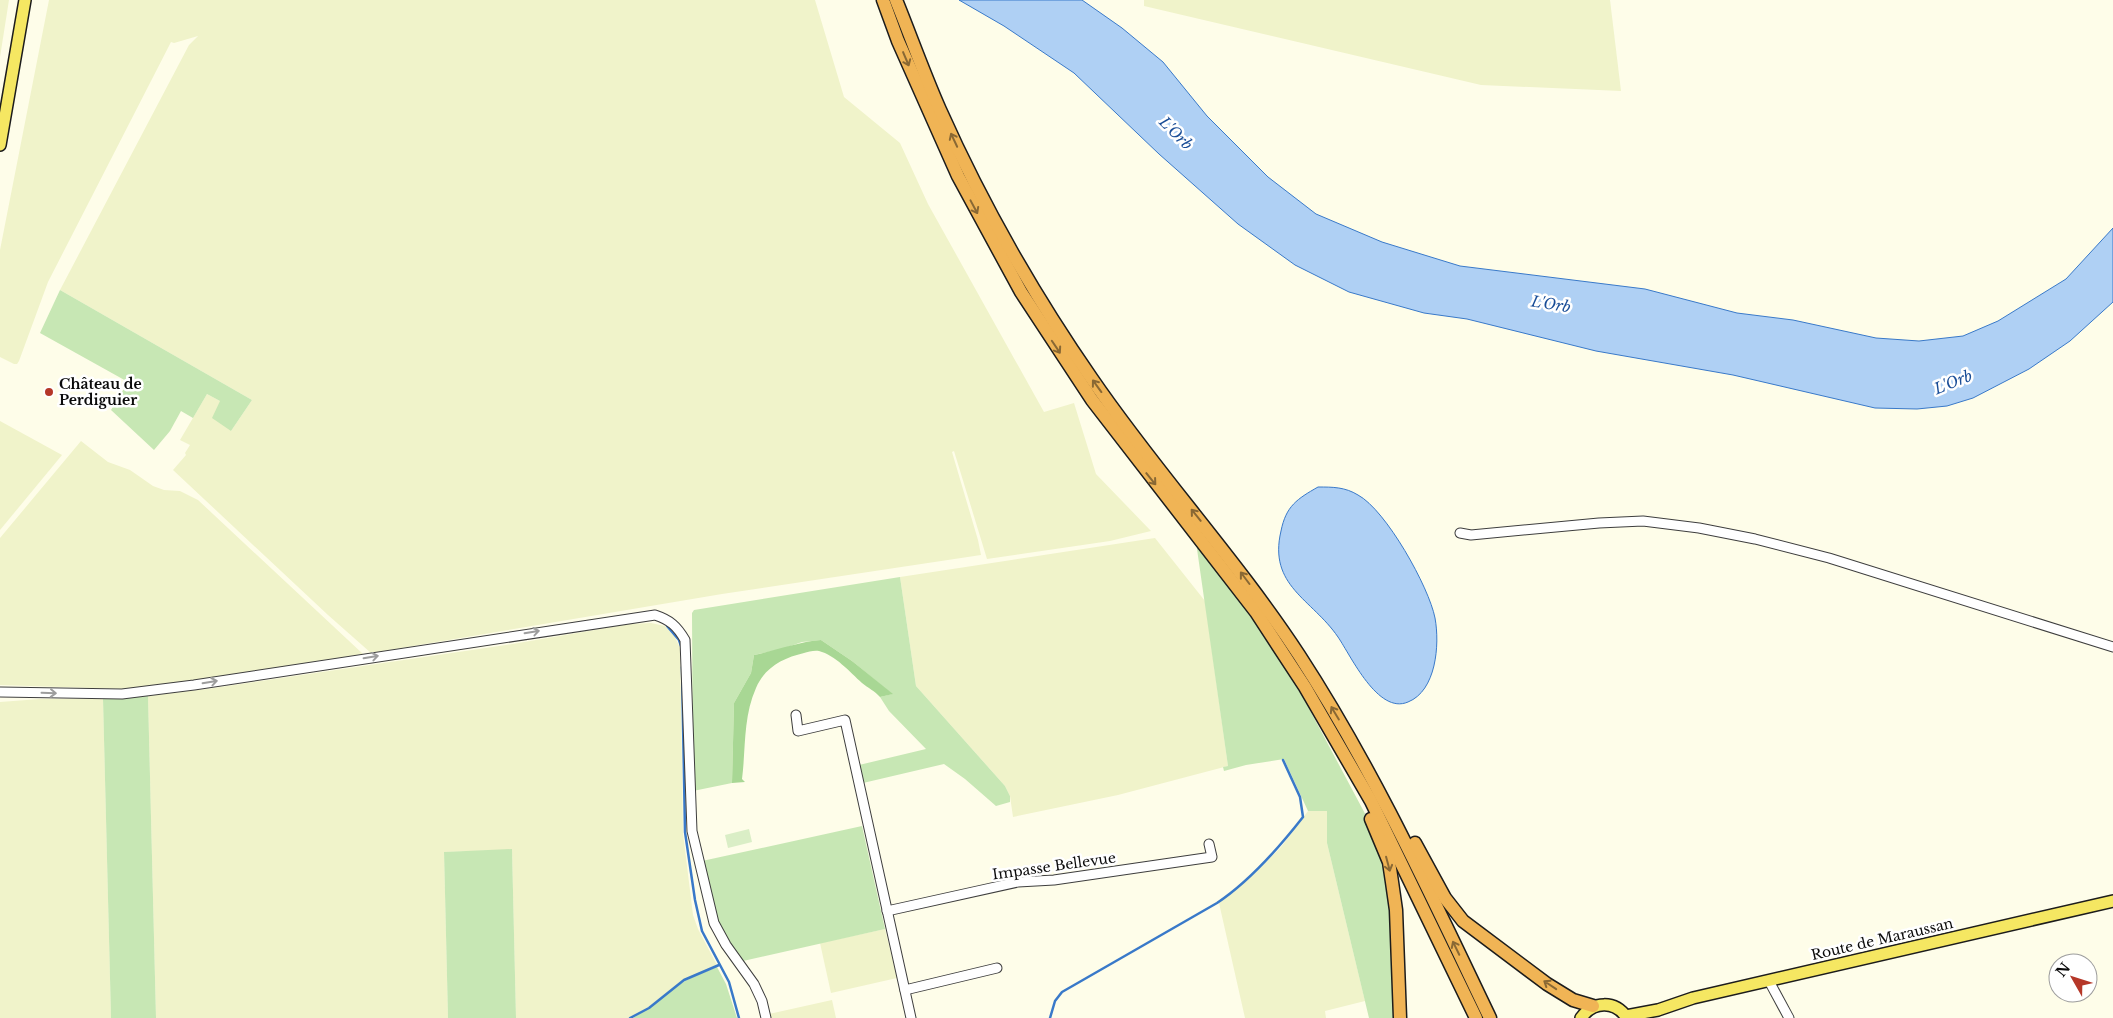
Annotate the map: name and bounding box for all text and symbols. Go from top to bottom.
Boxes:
one-way arrow [902,51,912,66]
water label: L'Orb [1155,112,1197,154]
one-way arrow [949,133,958,148]
one-way arrow [970,199,979,214]
water label: L'Orb [1529,291,1572,316]
one-way arrow [1051,340,1061,354]
water label: L'Orb [1930,366,1975,399]
place label: Château de Perdiguier [59,375,142,409]
one-way arrow [1092,379,1102,393]
marker: Château de Perdiguier [43,386,55,398]
one-way arrow [1146,472,1157,485]
one-way arrow [1190,509,1201,522]
one-way arrow [1239,572,1250,585]
one-way arrow [523,627,539,637]
one-way arrow [363,652,379,662]
one-way arrow [202,677,218,687]
one-way arrow [40,688,56,698]
one-way arrow [1330,706,1340,720]
street label: Impasse Bellevue [991,848,1117,884]
one-way arrow [1384,856,1394,872]
street label: Route de Maraussan [1809,914,1955,964]
one-way arrow [1451,941,1461,956]
north arrow [2048,953,2098,1003]
text: N [2052,959,2074,981]
one-way arrow [1543,980,1557,990]

